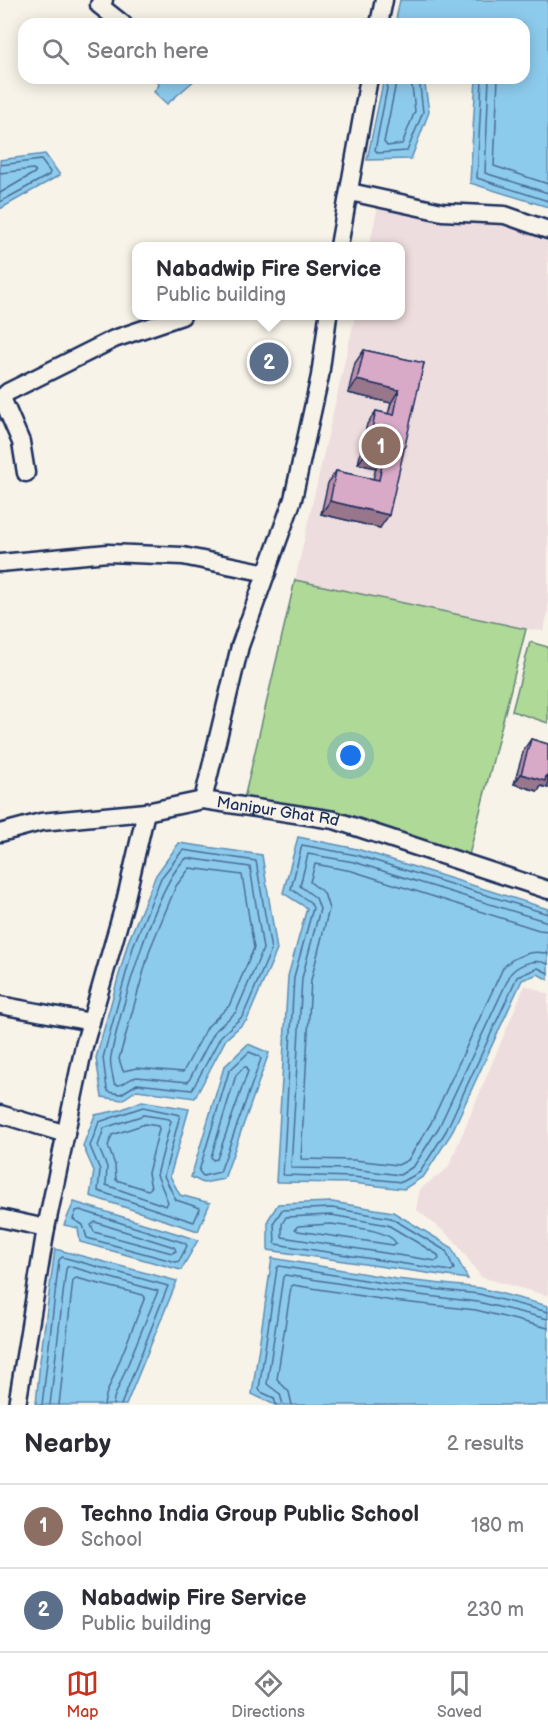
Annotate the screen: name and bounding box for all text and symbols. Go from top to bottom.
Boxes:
search box [18,18,530,84]
icon: search [39,35,72,68]
text: Search here [87,38,209,65]
popup [132,242,405,320]
text: Nabadwip Fire Service [156,256,381,283]
text: Public building [156,283,286,307]
pin: 2 [250,340,288,385]
pin: 1 [362,424,400,468]
your location [336,741,365,770]
street label: Manipur Ghat Rd [215,793,342,831]
text: Nearby [24,1429,111,1460]
text: 2 results [447,1432,524,1456]
text: Techno India Group Public School [81,1501,419,1528]
text: 1 [39,1514,48,1538]
text: 180 m [471,1514,524,1538]
text: School [81,1528,142,1552]
text: Nabadwip Fire Service [81,1585,306,1612]
text: 2 [38,1598,49,1622]
text: 230 m [467,1598,524,1622]
text: Public building [81,1612,211,1636]
tab: Map [66,1667,99,1722]
tab: Directions [231,1667,305,1722]
tab: Saved [437,1667,482,1722]

